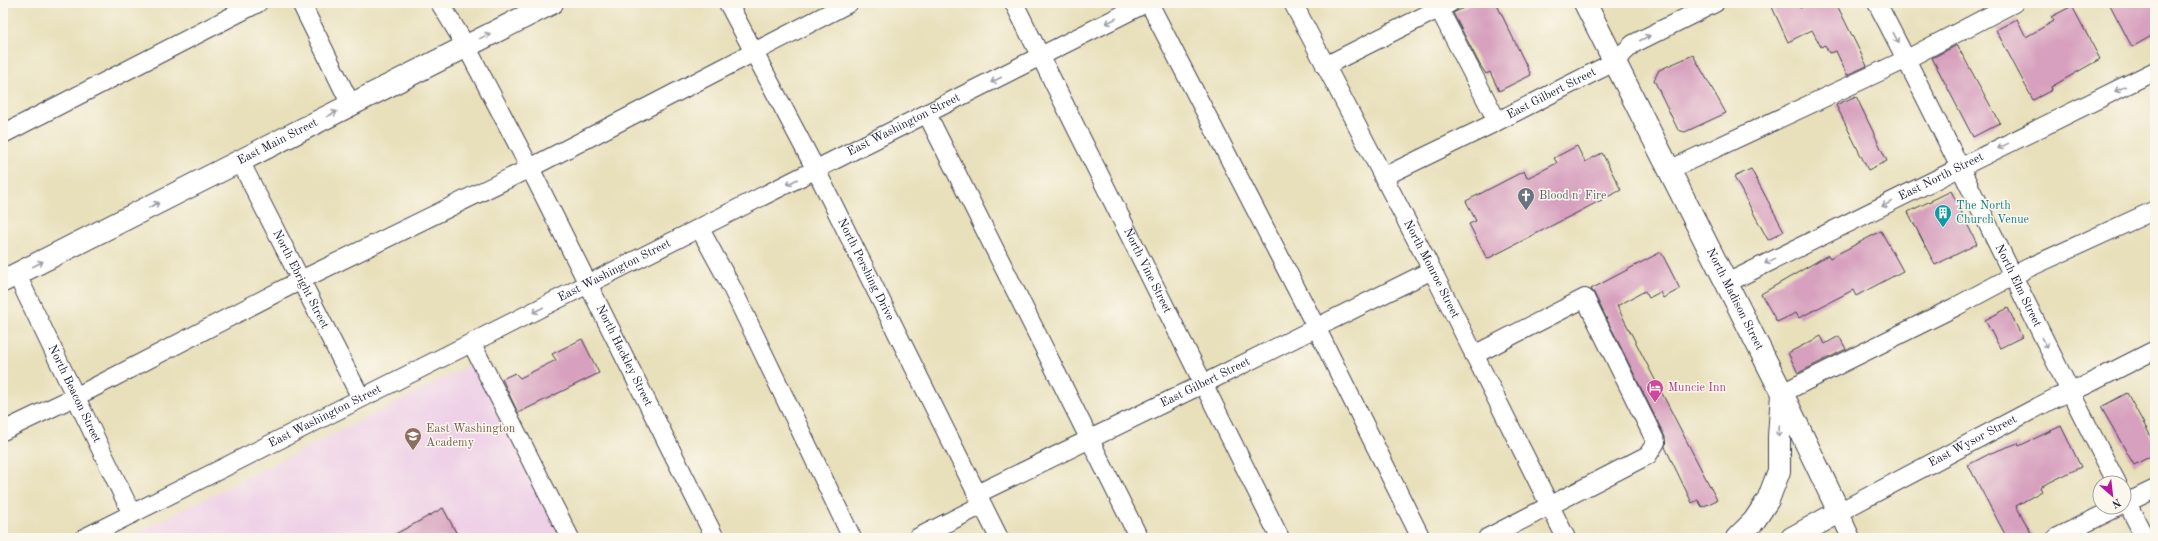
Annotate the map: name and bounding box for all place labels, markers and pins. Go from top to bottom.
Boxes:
church icon: Blood n' Fire [1516,186,1536,211]
place label: Blood n' Fire [1539,190,1607,202]
place label: The North Church Venue [1956,200,2030,226]
building icon: The North Church Venue [1933,203,1953,228]
hotel icon: Muncie Inn [1645,378,1665,403]
place label: Muncie Inn [1668,382,1727,394]
place label: East Washington Academy [426,423,516,449]
school or university icon: East Washington Academy [403,426,423,451]

